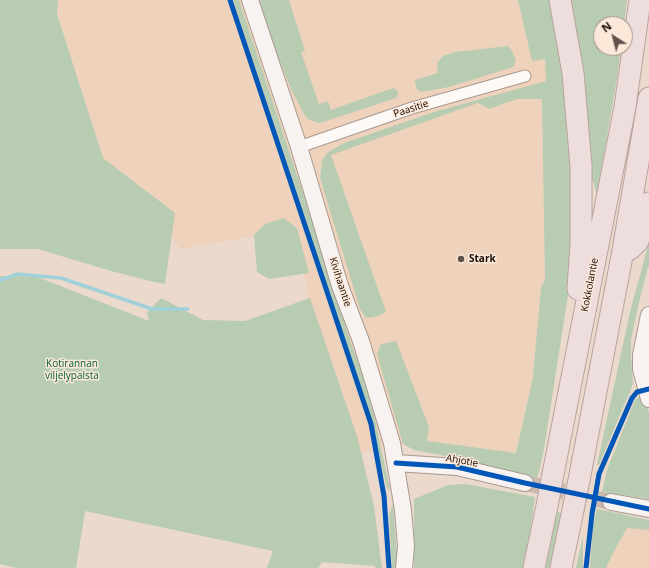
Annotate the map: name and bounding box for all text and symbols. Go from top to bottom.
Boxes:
north arrow [593,16,633,56]
text: N [598,18,614,35]
street label: Paasitie [392,98,430,120]
place label: Stark [469,253,496,265]
marker: Stark [456,254,466,264]
street label: Kivihaantie [326,256,354,308]
street label: Kokkolantie [579,257,601,313]
park label: Kotirannan viljelypalsta [45,358,99,382]
street label: Ahjotie [445,452,479,470]

